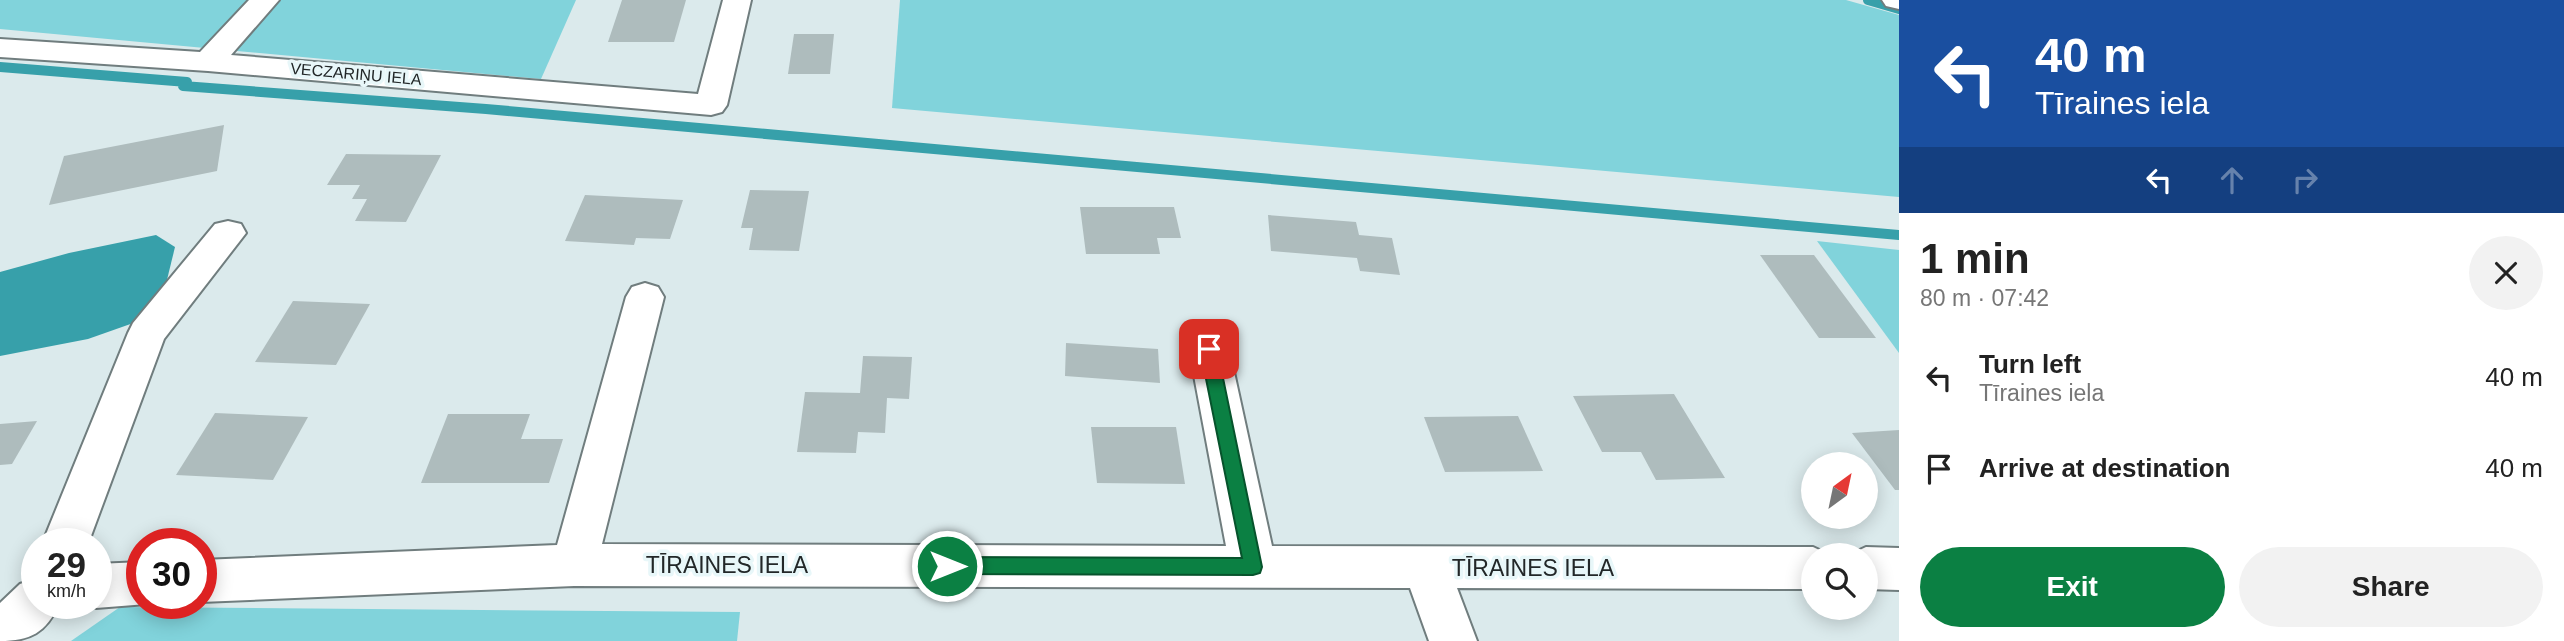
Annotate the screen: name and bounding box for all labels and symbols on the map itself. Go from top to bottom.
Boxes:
street label: VECZARIŅU IELA [290,60,423,88]
pin [1179,319,1239,379]
north arrow [1801,452,1878,528]
speed limit sign: 30 [126,528,217,619]
position arrow [910,529,984,603]
street label: TĪRAINES IELA [646,552,809,578]
street label: TĪRAINES IELA [1452,555,1615,581]

